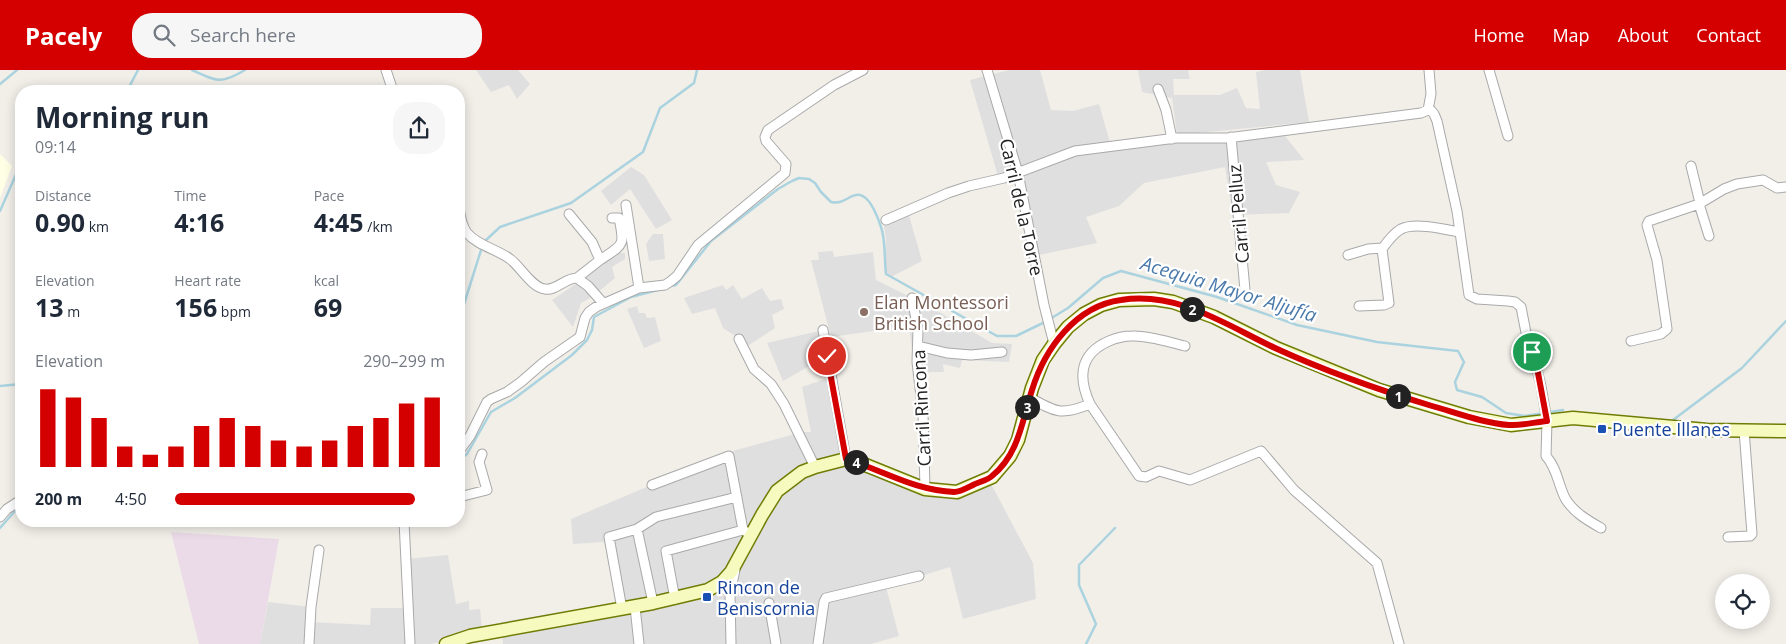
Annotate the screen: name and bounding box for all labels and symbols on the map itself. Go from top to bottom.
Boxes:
street label: Carril de la Torre [995,136,1049,278]
street label: Carril Pelluz [1222,163,1254,265]
water label: Acequia Mayor Aljufía [1136,249,1320,328]
place label: Elan Montessori British School [874,290,1009,335]
pin: 2 [1180,296,1204,322]
marker: Elan Montessori British School [858,306,870,318]
pin [1511,331,1553,373]
pin [806,335,848,377]
street label: Carril Rincona [906,349,936,467]
pin: 1 [1386,384,1410,408]
pin: 3 [1014,394,1040,420]
place label: Puente Illanes [1612,417,1730,441]
marker: Puente Illanes [1596,423,1608,435]
pin: 4 [844,450,868,474]
place label: Rincon de Beniscornia [717,575,815,620]
marker: Rincon de Beniscornia [701,591,713,603]

